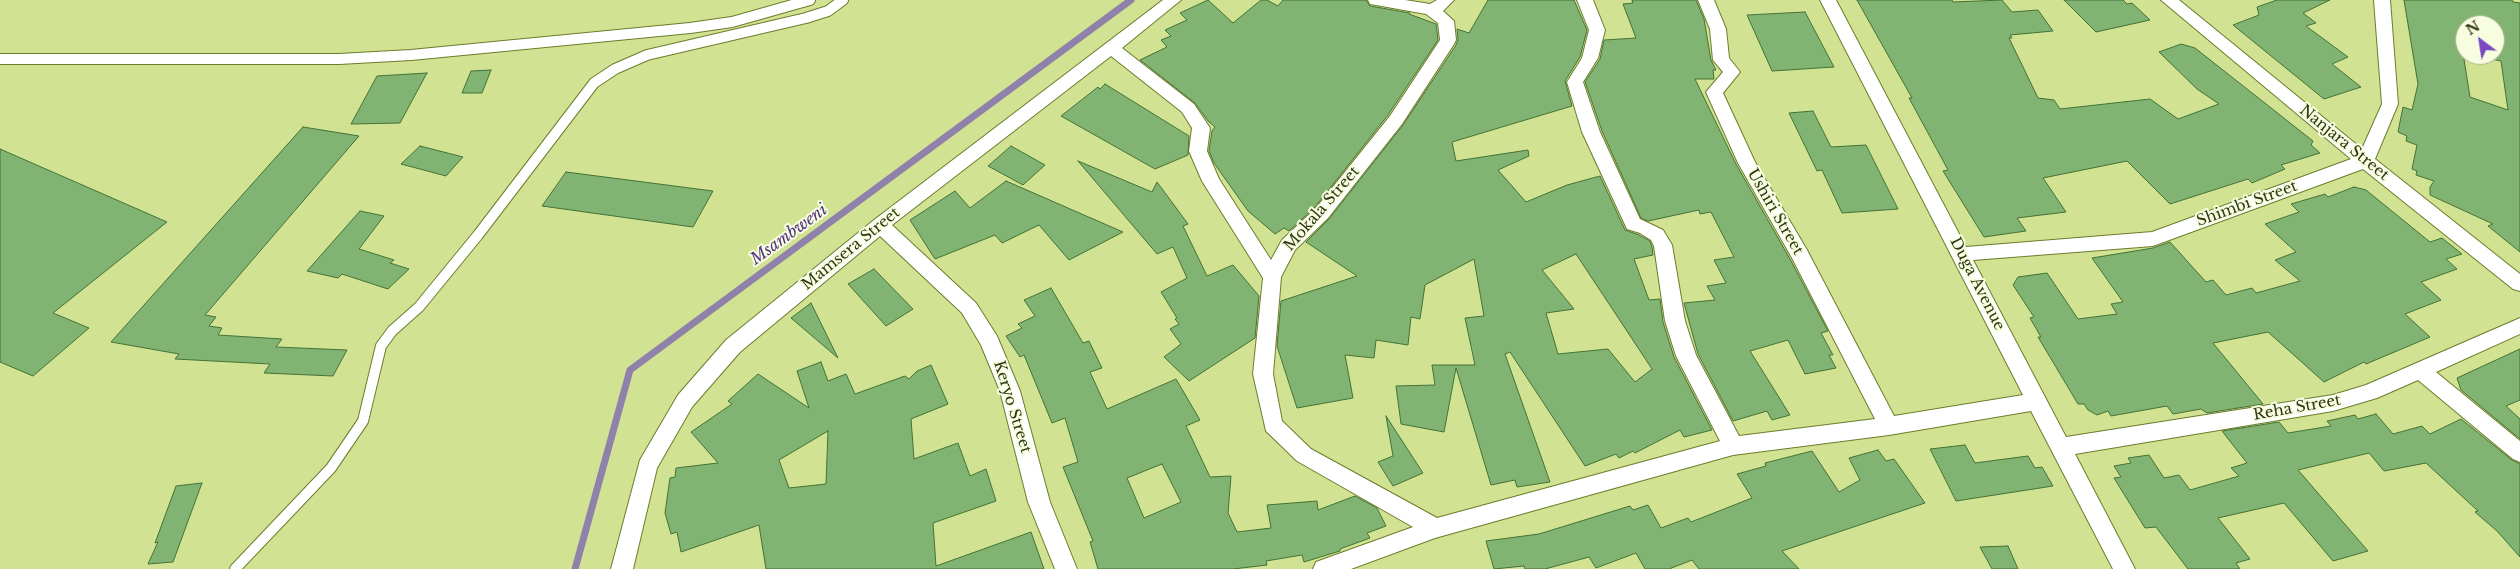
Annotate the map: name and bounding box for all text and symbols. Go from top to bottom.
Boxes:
north arrow [2455,15,2505,65]
text: N [2463,17,2483,39]
street label: Nanjara Street [2296,102,2392,184]
street label: Mokala Street [1280,163,1364,255]
street label: Ushiri Street [1743,166,1807,258]
street label: Shimbi Street [2194,177,2300,231]
water label: Msambweni [747,201,831,269]
street label: Mamsera Street [798,204,904,294]
street label: Duga Avenue [1946,234,2008,334]
street label: Keryo Street [989,359,1035,455]
street label: Reha Street [2252,391,2342,425]

